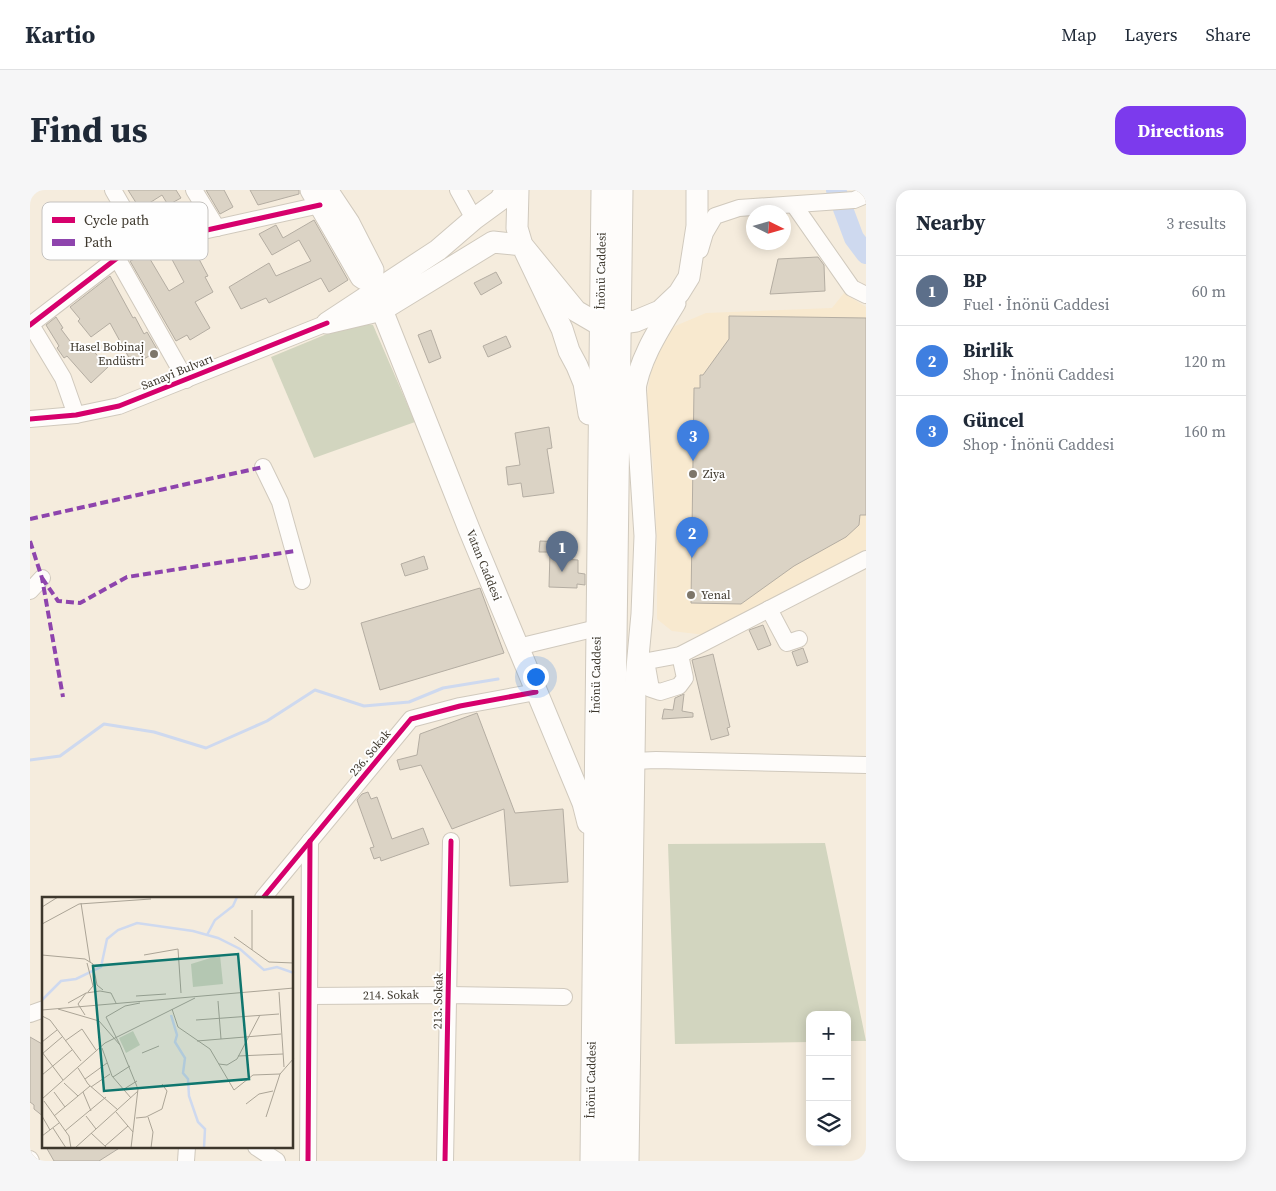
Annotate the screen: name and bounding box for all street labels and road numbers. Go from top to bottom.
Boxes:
street label: İnönü Caddesi [592,232,610,310]
street label: Sanayi Bulvarı [139,350,216,394]
street label: Vatan Caddesi [462,527,506,603]
street label: İnönü Caddesi [587,636,605,714]
street label: 236. Sokak [346,726,394,780]
street label: 213. Sokak [430,972,446,1029]
street label: 214. Sokak [363,987,420,1003]
street label: İnönü Caddesi [582,1041,600,1119]

